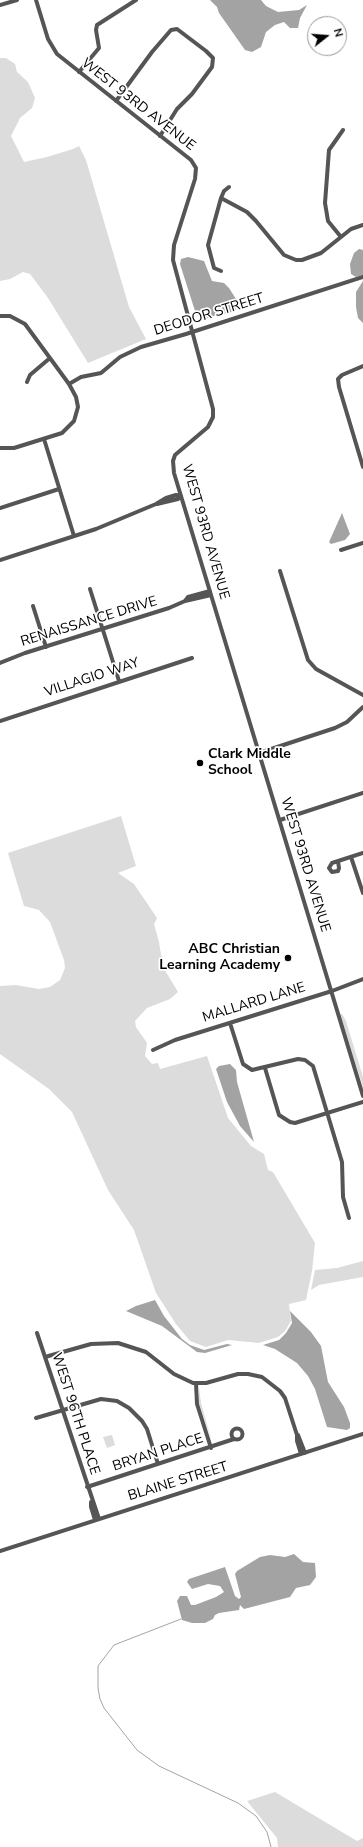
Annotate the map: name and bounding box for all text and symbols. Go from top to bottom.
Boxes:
north arrow [307,16,347,56]
text: N [330,27,346,39]
street label: WEST 93RD AVENUE [78,55,198,155]
street label: DEODOR STREET [152,290,266,340]
street label: WEST 93RD AVENUE [178,462,232,602]
street label: RENAISSANCE DRIVE [19,593,159,651]
street label: VILLAGIO WAY [43,655,141,701]
place label: Clark Middle School [208,747,291,780]
marker: Clark Middle School [195,758,205,768]
street label: WEST 93RD AVENUE [277,796,333,934]
place label: ABC Christian Learning Academy [159,942,280,974]
marker: ABC Christian Learning Academy [283,953,293,963]
street label: MALLARD LANE [201,979,307,1027]
street label: WEST 96TH PLACE [47,1351,103,1477]
street label: BRYAN PLACE [111,1430,205,1476]
street label: BLAINE STREET [126,1459,230,1505]

